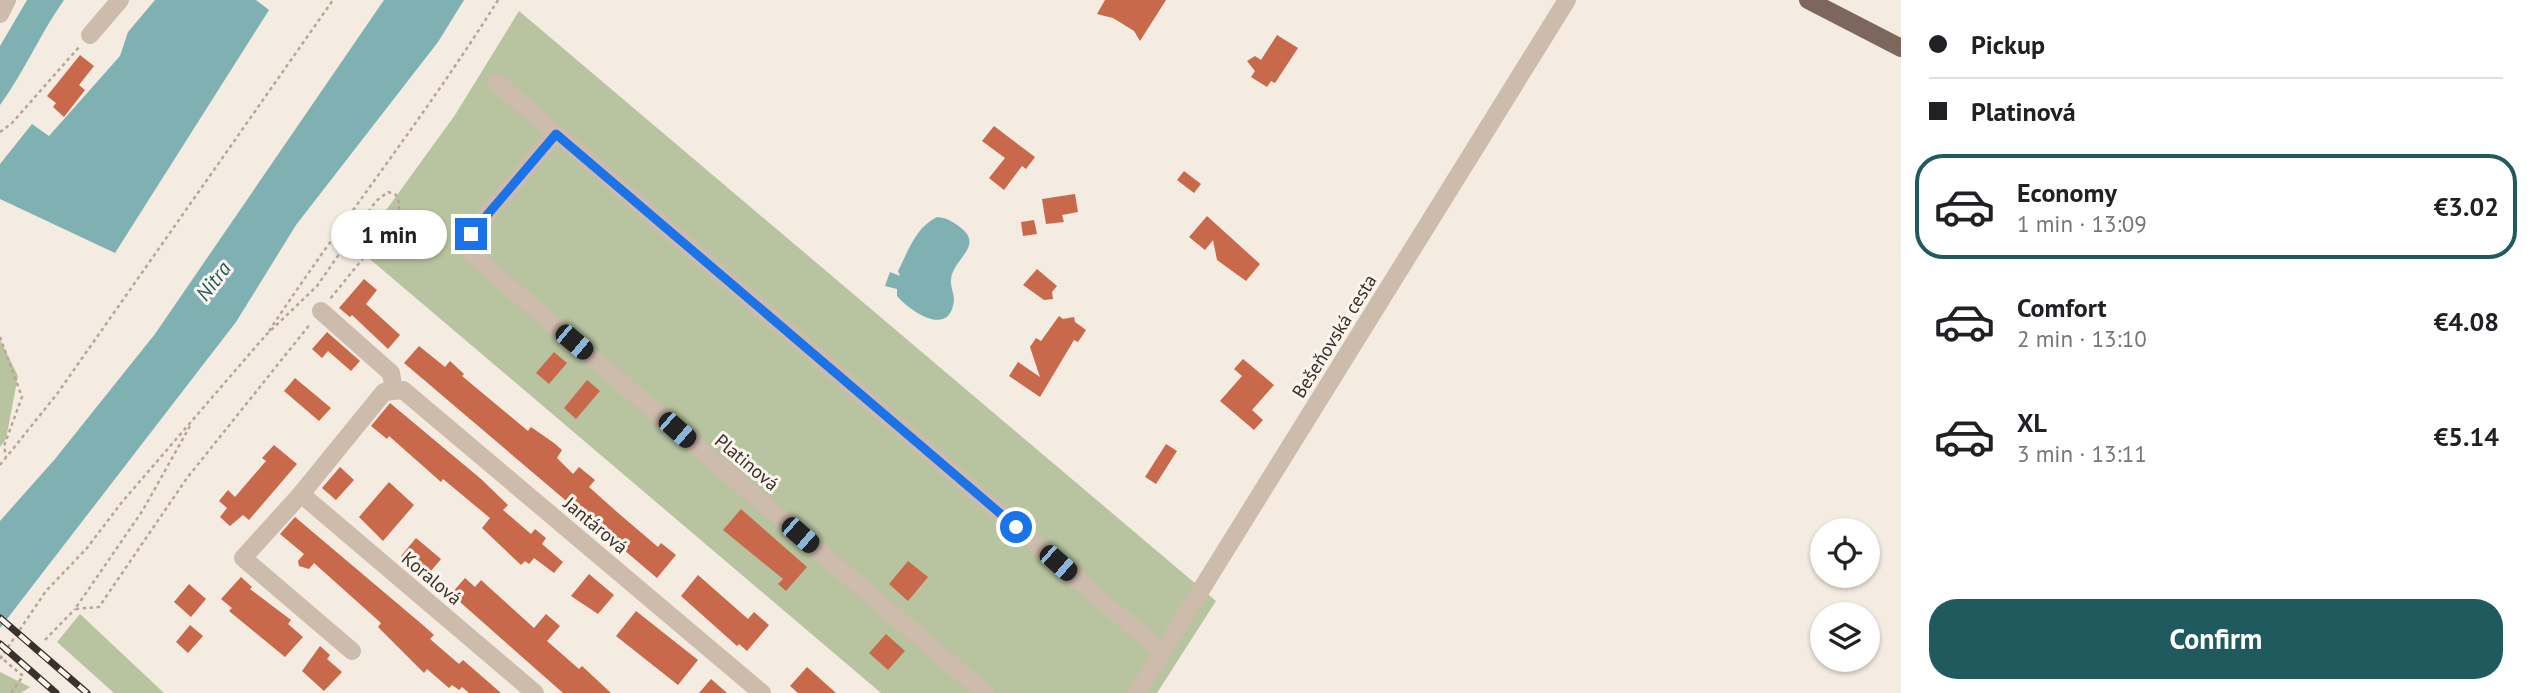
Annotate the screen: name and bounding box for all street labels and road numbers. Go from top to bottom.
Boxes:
street label: Bešeňovská cesta [1286,270,1382,402]
street label: Platinová [710,428,784,496]
street label: Jantárová [558,491,633,559]
street label: Koralová [397,546,467,610]

